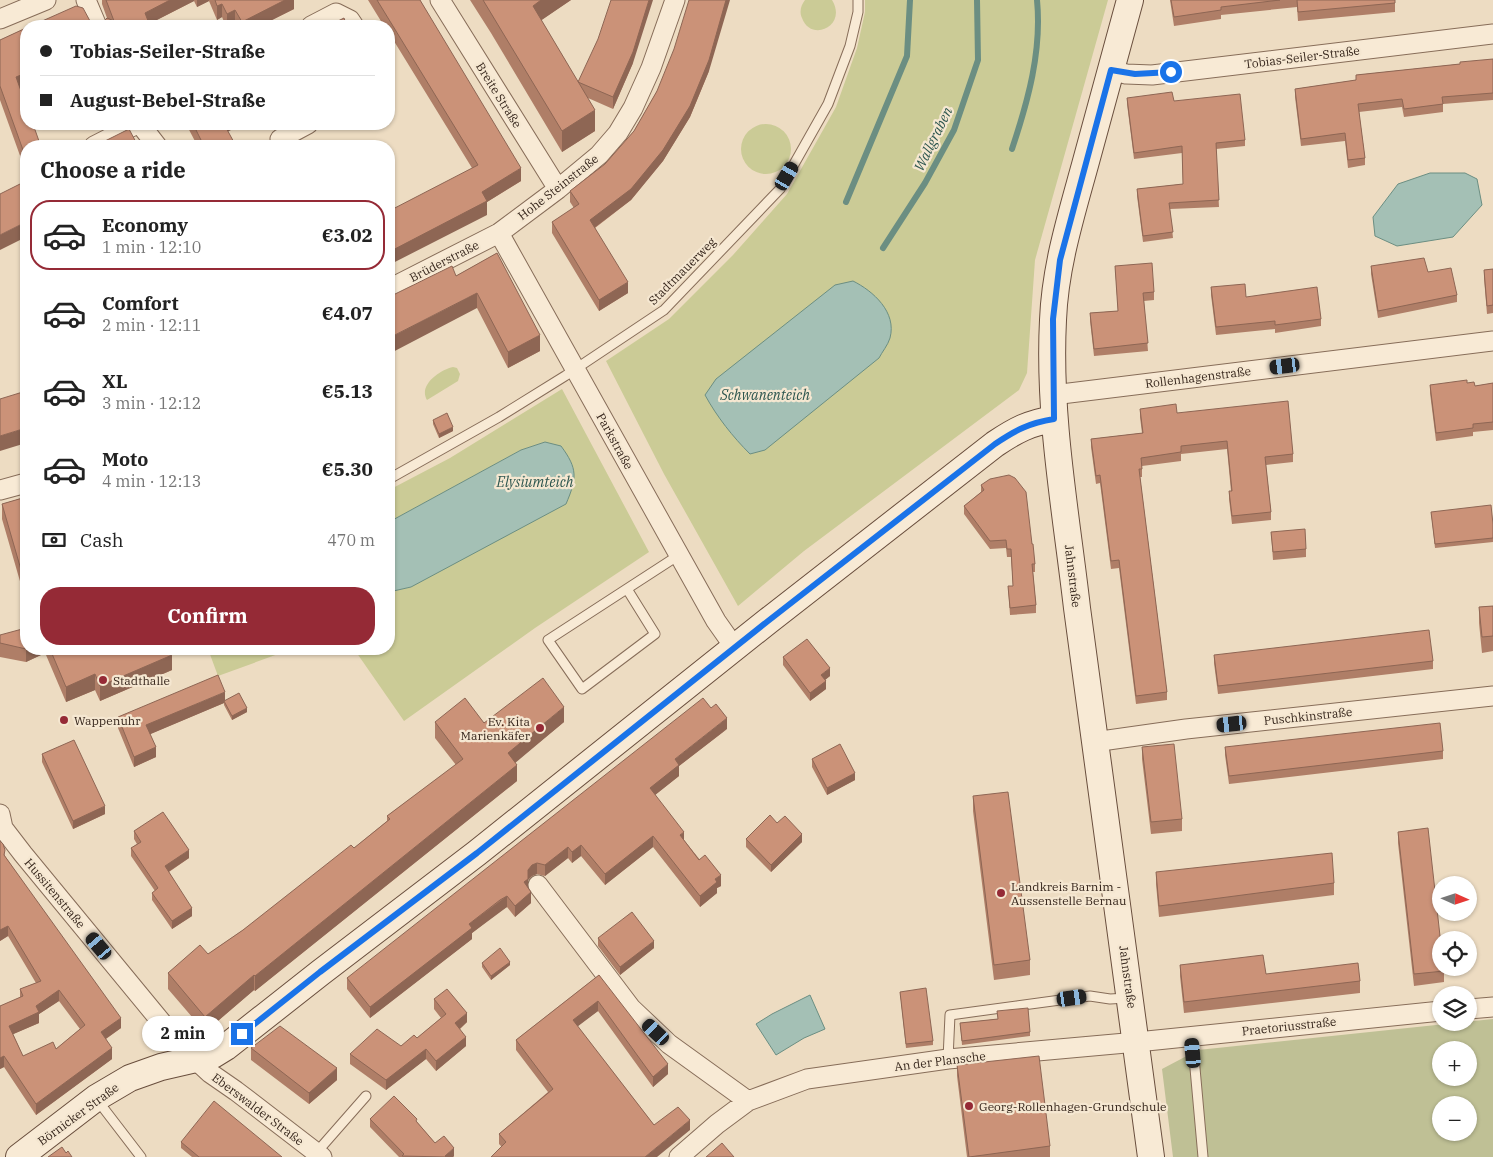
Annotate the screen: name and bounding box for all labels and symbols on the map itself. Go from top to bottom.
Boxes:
street label: Tobias-Seiler-Straße [1244,42,1360,72]
street label: Breite Straße [473,60,525,130]
route start [1160,61,1182,83]
water label: Wallgraben [910,104,956,174]
street label: Hohe Steinstraße [515,151,601,223]
car [773,159,800,193]
street label: Stadtmauerweg [645,234,719,308]
street label: Brüderstraße [407,237,481,285]
car [1269,357,1300,375]
street label: Rollenhagenstraße [1144,363,1252,391]
water label: Schwanenteich [719,386,810,404]
street label: Parkstraße [593,410,637,472]
water label: Elysiumteich [496,473,574,491]
street label: Jahnstraße [1062,544,1084,608]
place label: Stadthalle [113,673,170,688]
marker: Stadthalle [97,674,109,686]
street label: Puschkinstraße [1263,704,1353,728]
place label: Wappenuhr [74,713,141,728]
marker: Wappenuhr [58,714,70,726]
place label: Ev. Kita Marienkäfer [461,714,531,743]
car [1216,715,1247,733]
marker: Ev. Kita Marienkäfer [534,722,546,734]
street label: Hussitenstraße [21,855,89,931]
north arrow [1432,876,1478,921]
place label: Landkreis Barnim - Aussenstelle Bernau [1011,879,1127,908]
marker: Landkreis Barnim - Aussenstelle Bernau [995,887,1007,899]
car [83,930,114,962]
street label: Jahnstraße [1116,945,1140,1009]
car [1056,988,1087,1008]
street label: Praetoriusstraße [1241,1014,1337,1038]
callout: 2 min [142,1016,224,1052]
car [639,1016,672,1048]
route end [231,1023,253,1045]
car [1184,1037,1201,1069]
street label: An der Plansche [894,1048,986,1074]
street label: Eberswalder Straße [209,1070,307,1148]
street label: Börnicker Straße [35,1080,121,1148]
place label: Georg-Rollenhagen-Grundschule [979,1099,1166,1114]
marker: Georg-Rollenhagen-Grundschule [963,1100,975,1112]

